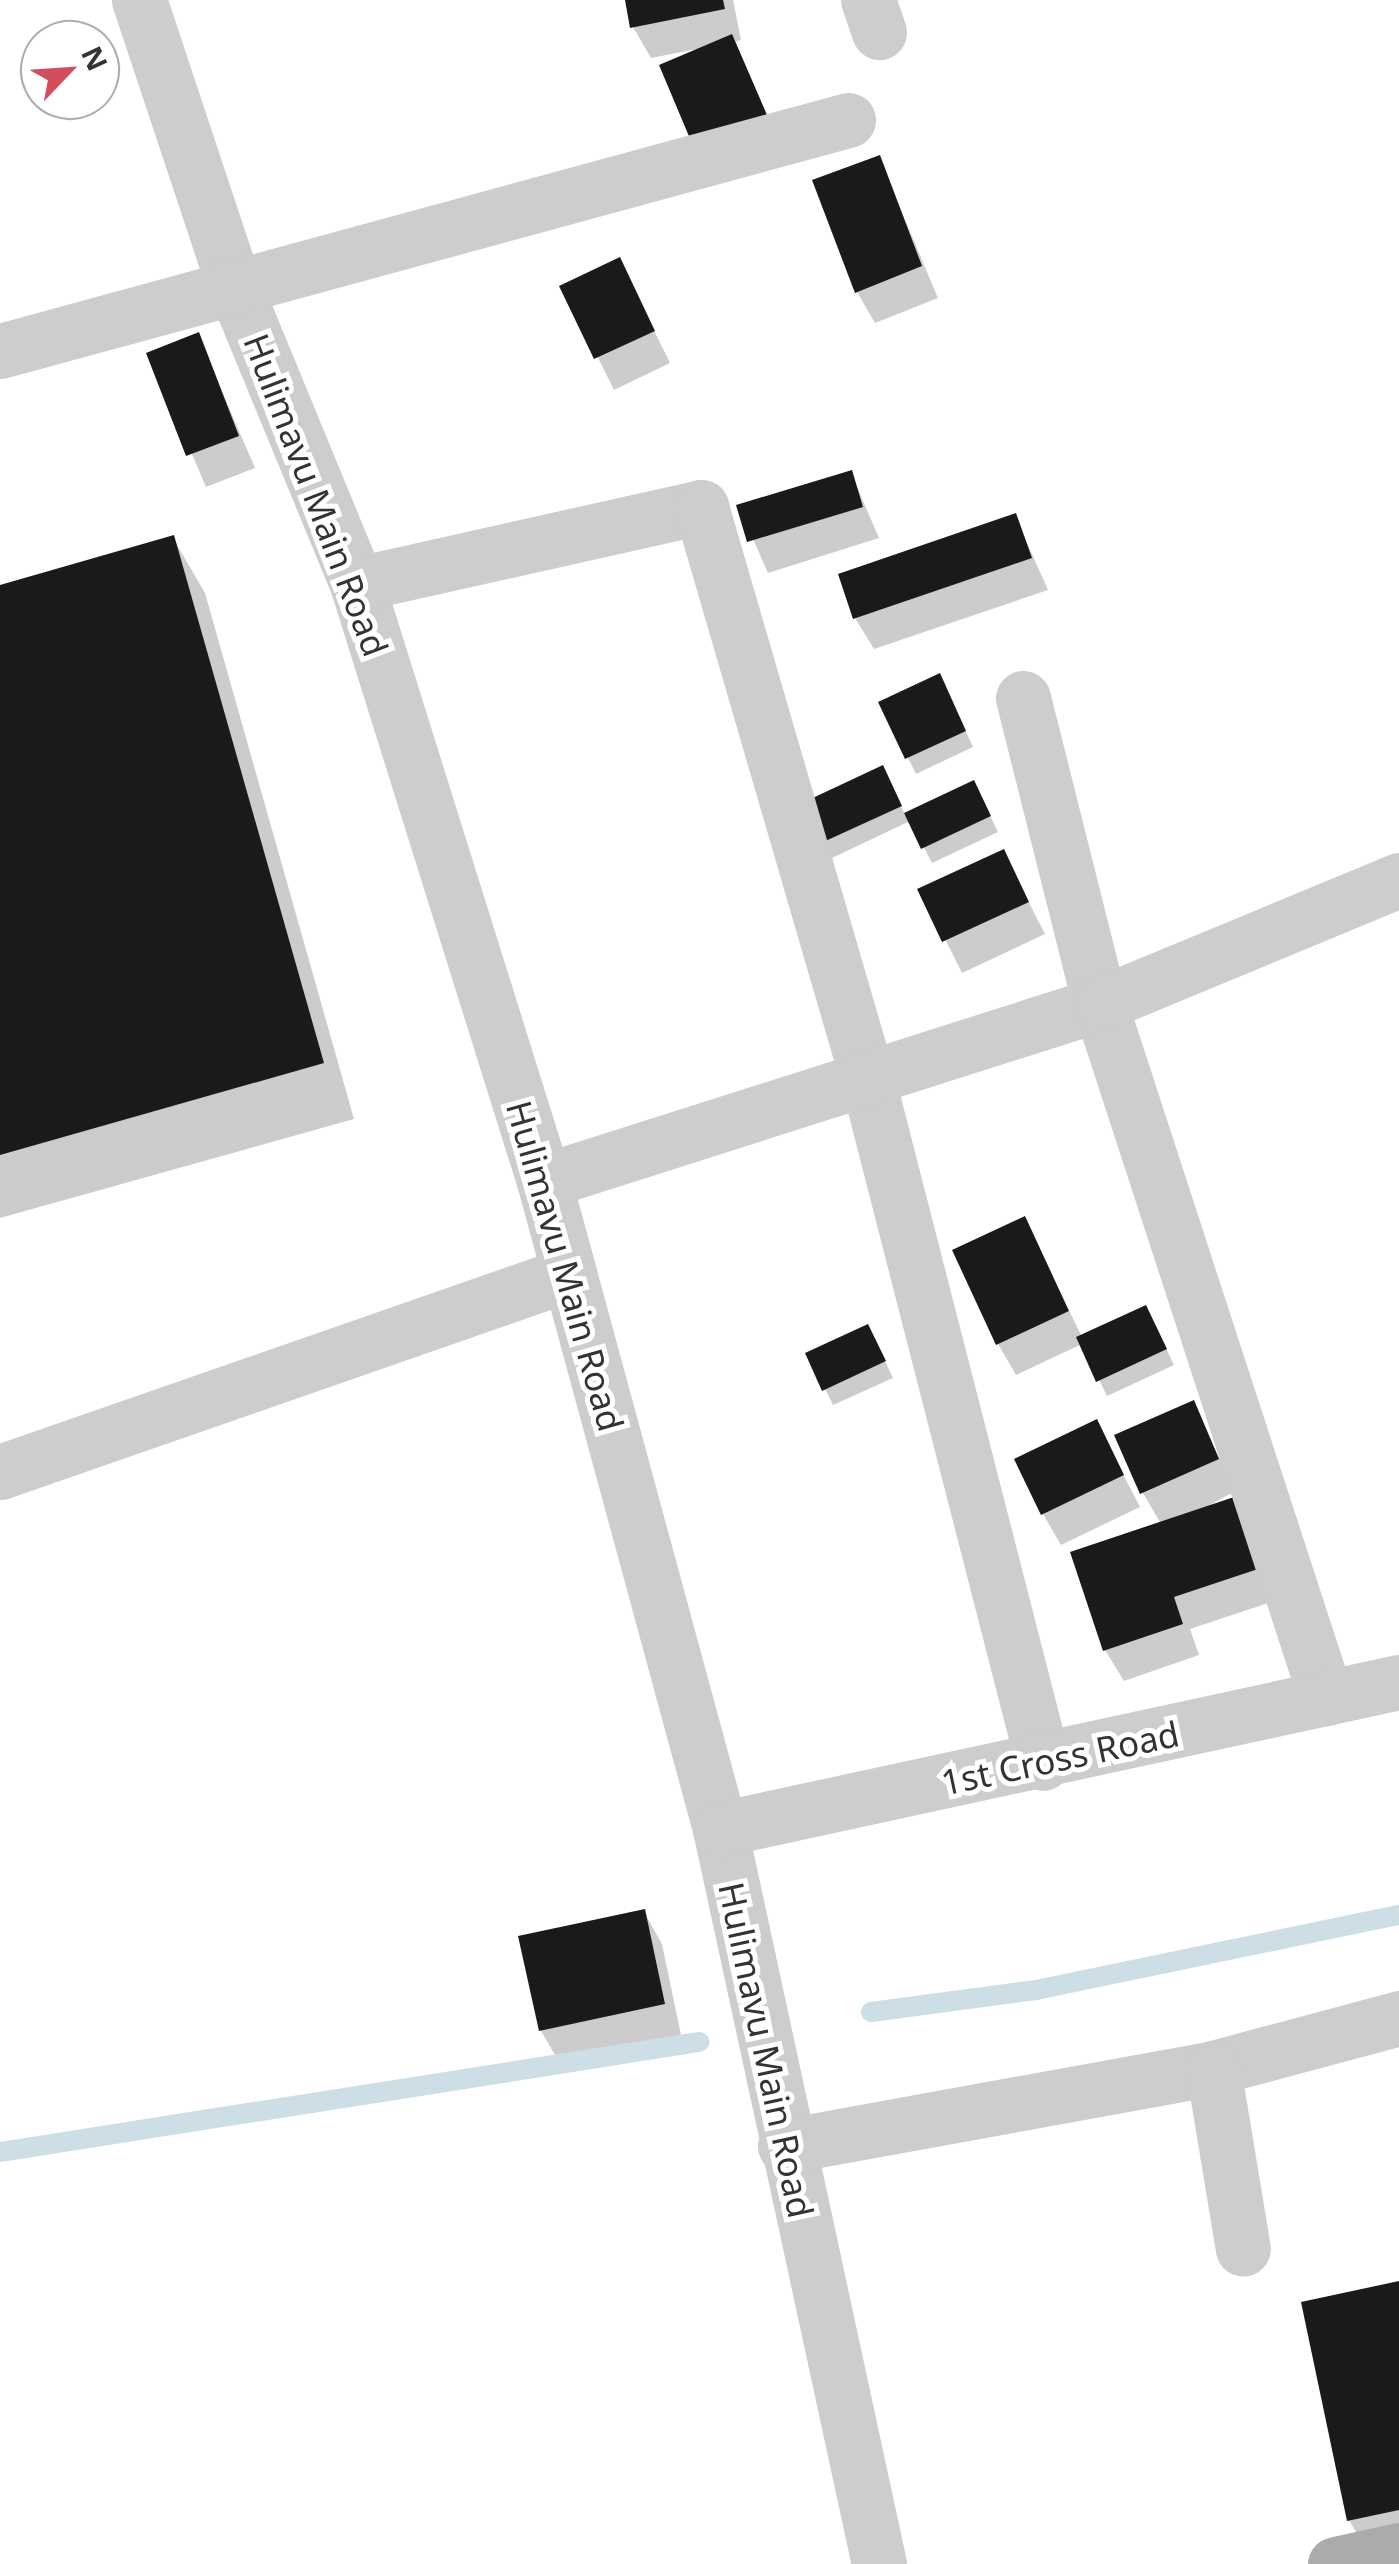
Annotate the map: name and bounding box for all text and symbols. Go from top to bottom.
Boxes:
north arrow [20,20,120,120]
text: N [73,40,117,77]
street label: Hulimavu Main Road [235,328,397,662]
street label: Hulimavu Main Road [498,1096,632,1436]
street label: 1st Cross Road [937,1712,1183,1804]
street label: Hulimavu Main Road [710,1878,822,2222]

